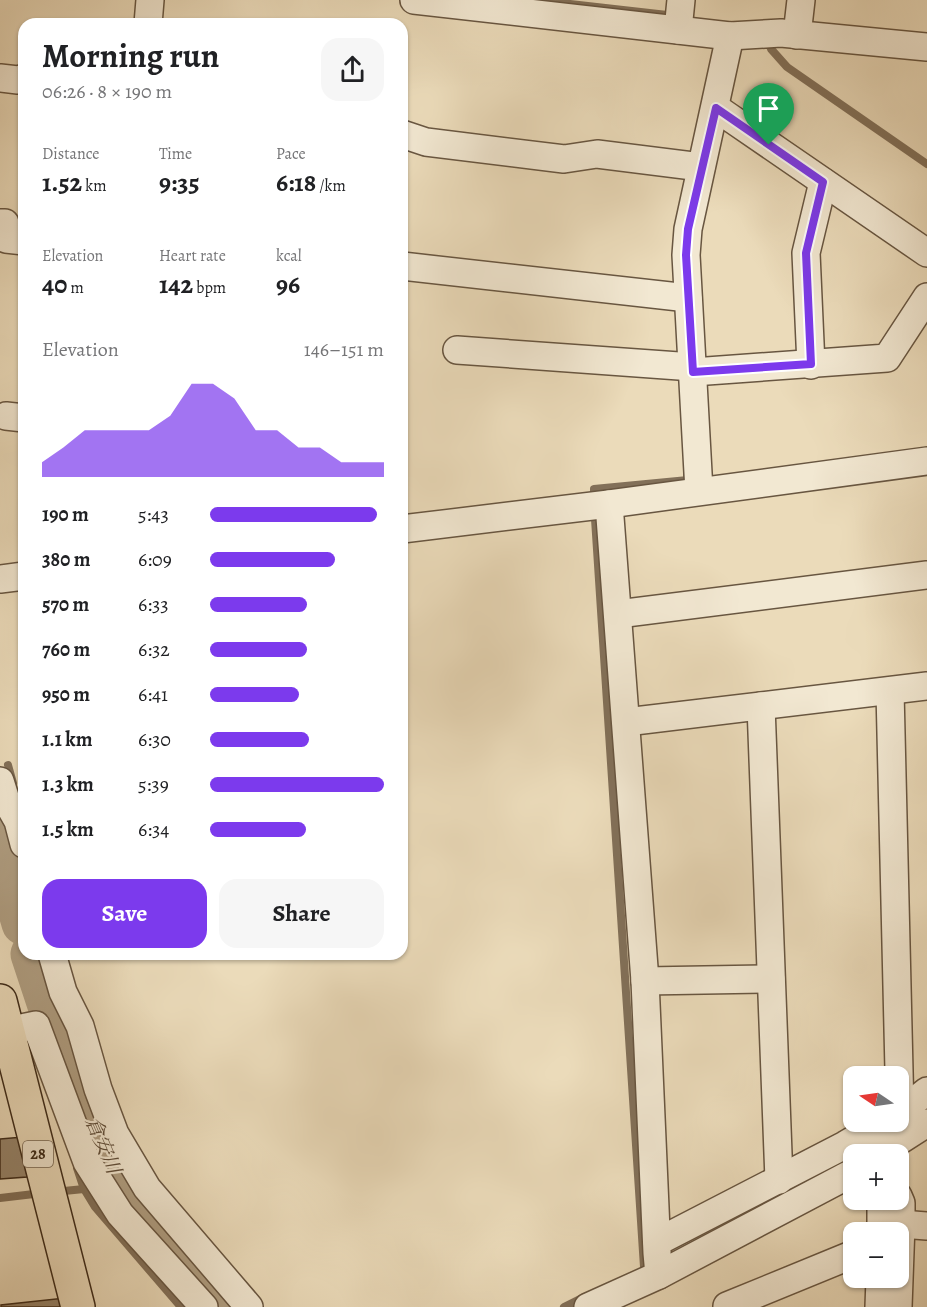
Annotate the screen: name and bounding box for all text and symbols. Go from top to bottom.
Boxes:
text: Morning run [42,33,219,78]
button: share [321,38,384,101]
text: 06:26 · 8 × 190 m [42,78,172,105]
pin [743,83,794,145]
icon: arrive [752,92,785,125]
text: Distance [42,143,99,165]
text: Time [159,143,192,165]
text: Pace [276,143,306,165]
text: 1.52 [42,165,82,200]
text: 9:35 [159,165,200,200]
text: 6:18 [276,165,316,200]
text: km [82,175,107,197]
text: /km [316,175,346,197]
text: Elevation [42,245,103,267]
text: Heart rate [159,245,226,267]
text: kcal [276,245,302,267]
text: 40 [42,267,67,302]
text: 142 [159,267,193,302]
text: 96 [276,267,300,302]
text: m [67,277,84,299]
text: bpm [193,277,226,299]
text: Elevation [42,336,119,363]
text: 146–151 m [304,336,384,363]
text: 190 m [42,501,89,528]
text: 5:43 [138,501,169,528]
text: 380 m [42,546,91,573]
text: 6:09 [138,546,172,573]
text: 570 m [42,591,89,618]
text: 6:33 [138,591,169,618]
text: 760 m [42,636,90,663]
text: 6:32 [138,636,170,663]
text: 950 m [42,681,90,708]
text: 6:41 [138,681,168,708]
text: 1.1 km [42,726,92,753]
text: 6:30 [138,726,171,753]
text: 1.3 km [42,771,94,798]
text: 5:39 [138,771,169,798]
text: 1.5 km [42,816,94,843]
text: 6:34 [138,816,169,843]
button: Save [42,879,207,948]
button: Share [219,879,384,948]
north arrow [843,1066,909,1132]
map controls [843,1066,909,1288]
water label: 倉安川 [79,1112,128,1180]
road number: 28 [23,1141,53,1167]
button: + [843,1144,909,1210]
button: − [843,1222,909,1288]

